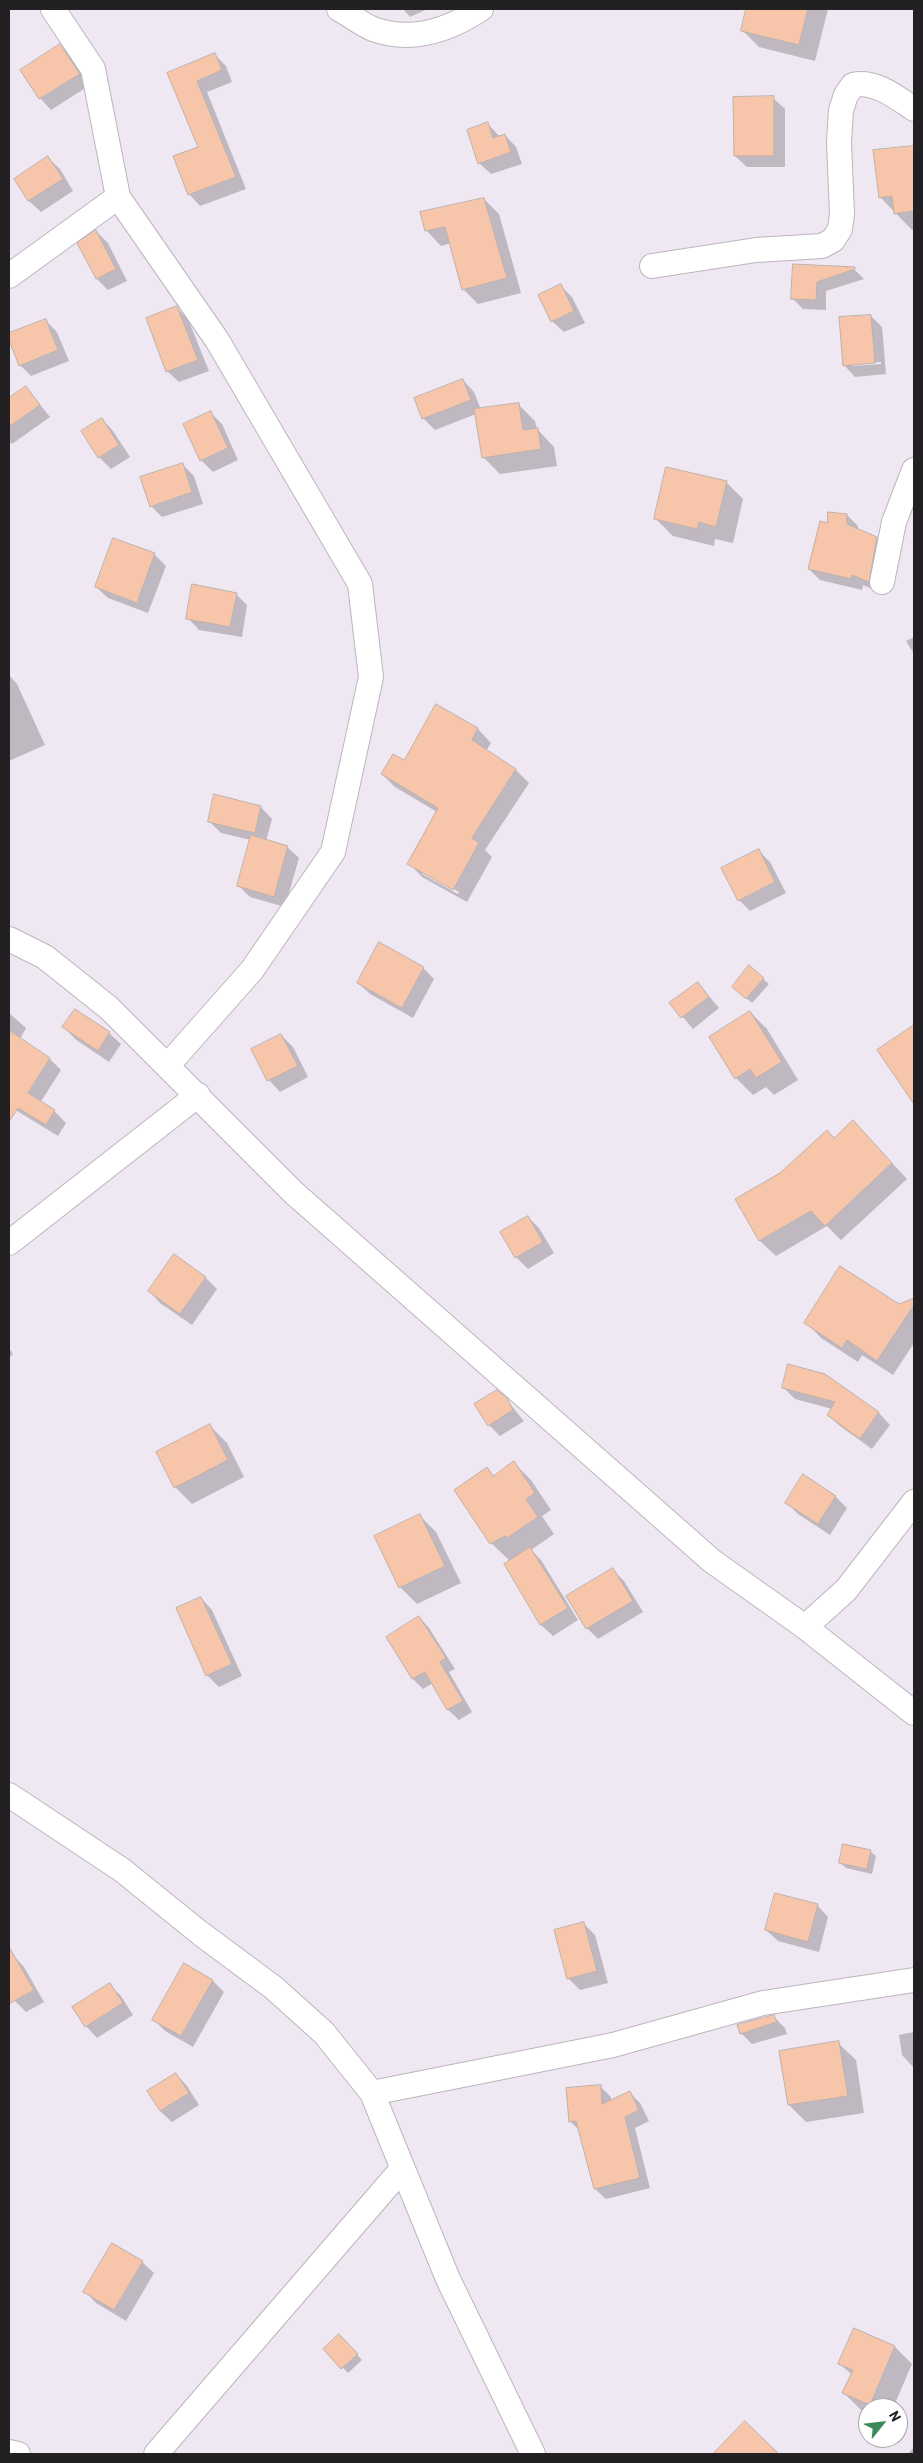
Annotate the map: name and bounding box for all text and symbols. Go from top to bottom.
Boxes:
north arrow [858,2398,908,2448]
text: N [886,2408,905,2424]

